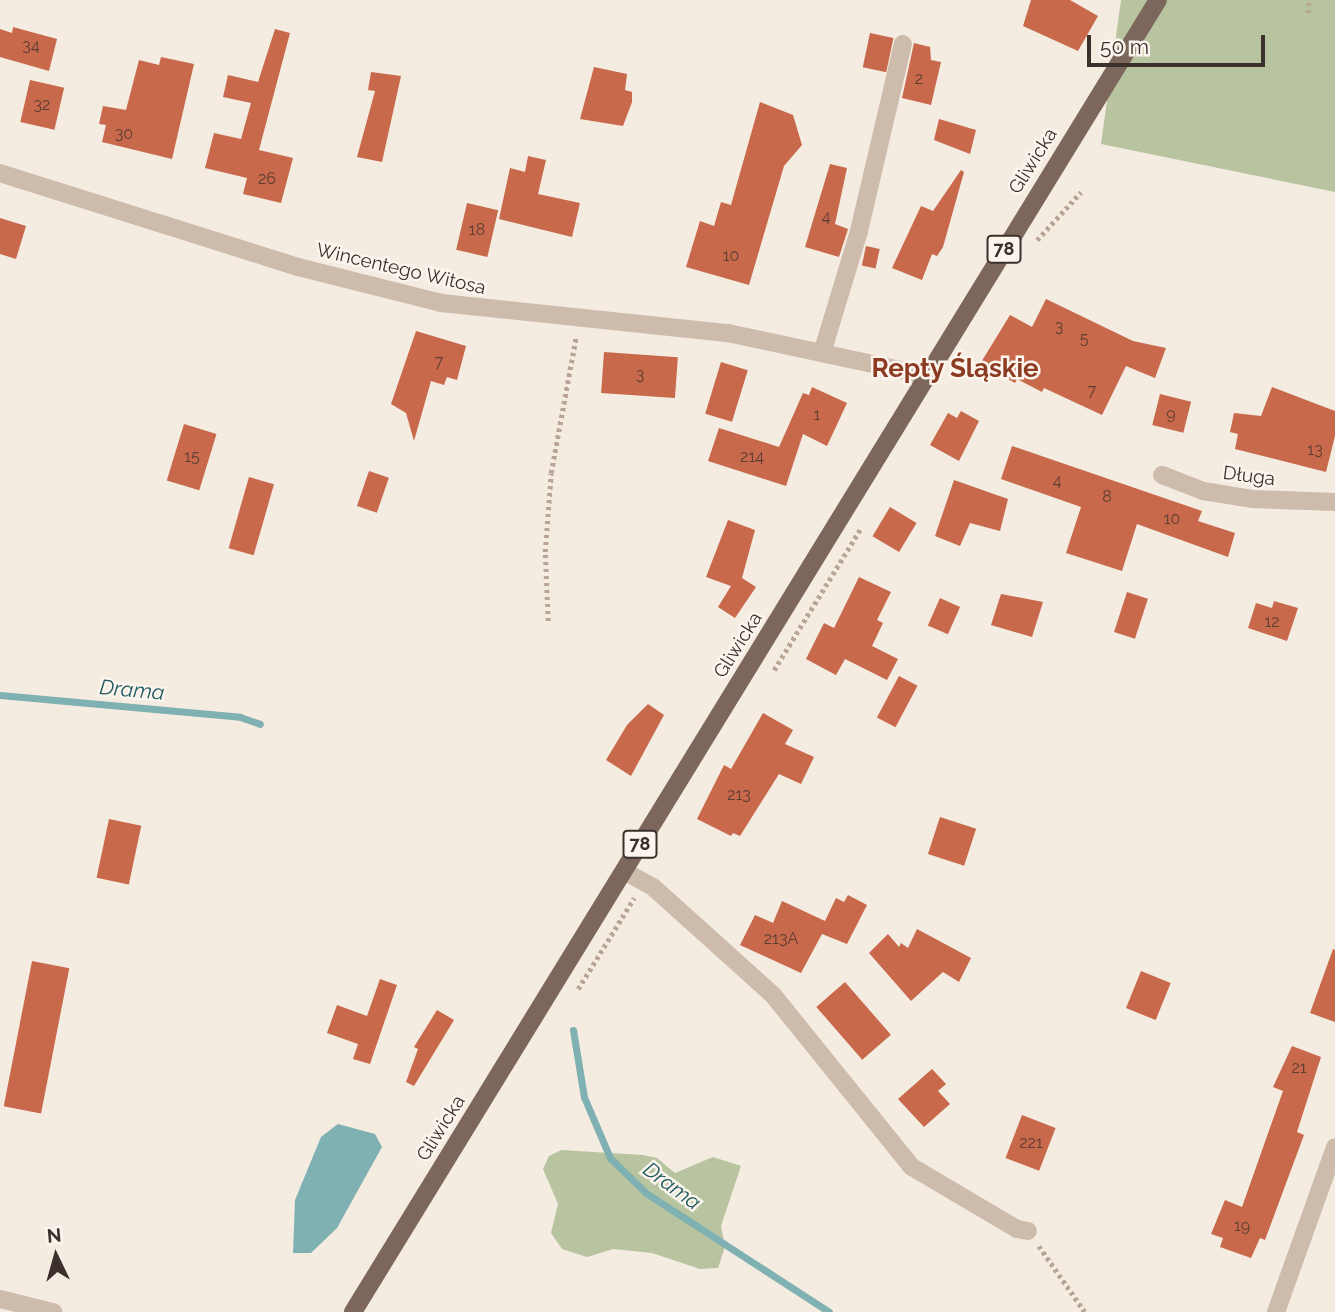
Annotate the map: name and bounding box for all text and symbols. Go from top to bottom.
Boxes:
scale bar [1090,21,1268,65]
text: 50 m [1100,34,1149,59]
house number: 34 [22,36,40,56]
house number: 2 [915,69,923,89]
house number: 32 [34,95,50,115]
house number: 30 [115,124,133,144]
street label: Gliwicka [1004,124,1062,198]
house number: 26 [258,169,276,189]
house number: 4 [822,207,830,227]
house number: 18 [469,220,485,240]
road number: 78 [986,234,1021,264]
street label: Wincentego Witosa [314,238,488,300]
house number: 10 [723,246,739,266]
house number: 3 [1055,317,1063,337]
house number: 5 [1080,329,1088,349]
house number: 7 [435,352,443,372]
district label: Repty Śląskie [871,353,1039,385]
house number: 3 [636,365,644,385]
house number: 7 [1088,381,1096,401]
house number: 9 [1166,404,1176,424]
house number: 1 [814,405,820,425]
house number: 13 [1307,440,1323,460]
house number: 15 [184,447,200,467]
house number: 214 [740,447,764,467]
street label: Długa [1222,461,1276,491]
house number: 4 [1053,471,1061,491]
house number: 8 [1102,487,1112,507]
house number: 10 [1164,509,1180,529]
street label: Gliwicka [709,608,767,682]
house number: 12 [1264,612,1280,632]
water label: Drama [99,675,165,705]
house number: 213 [727,785,751,805]
road number: 78 [622,830,658,858]
house number: 213A [764,929,798,949]
house number: 21 [1291,1058,1307,1078]
street label: Gliwicka [412,1091,470,1165]
house number: 221 [1019,1133,1043,1153]
water label: Drama [638,1157,706,1215]
house number: 19 [1234,1216,1250,1236]
north arrow [21,1221,91,1291]
text: N [46,1223,62,1247]

